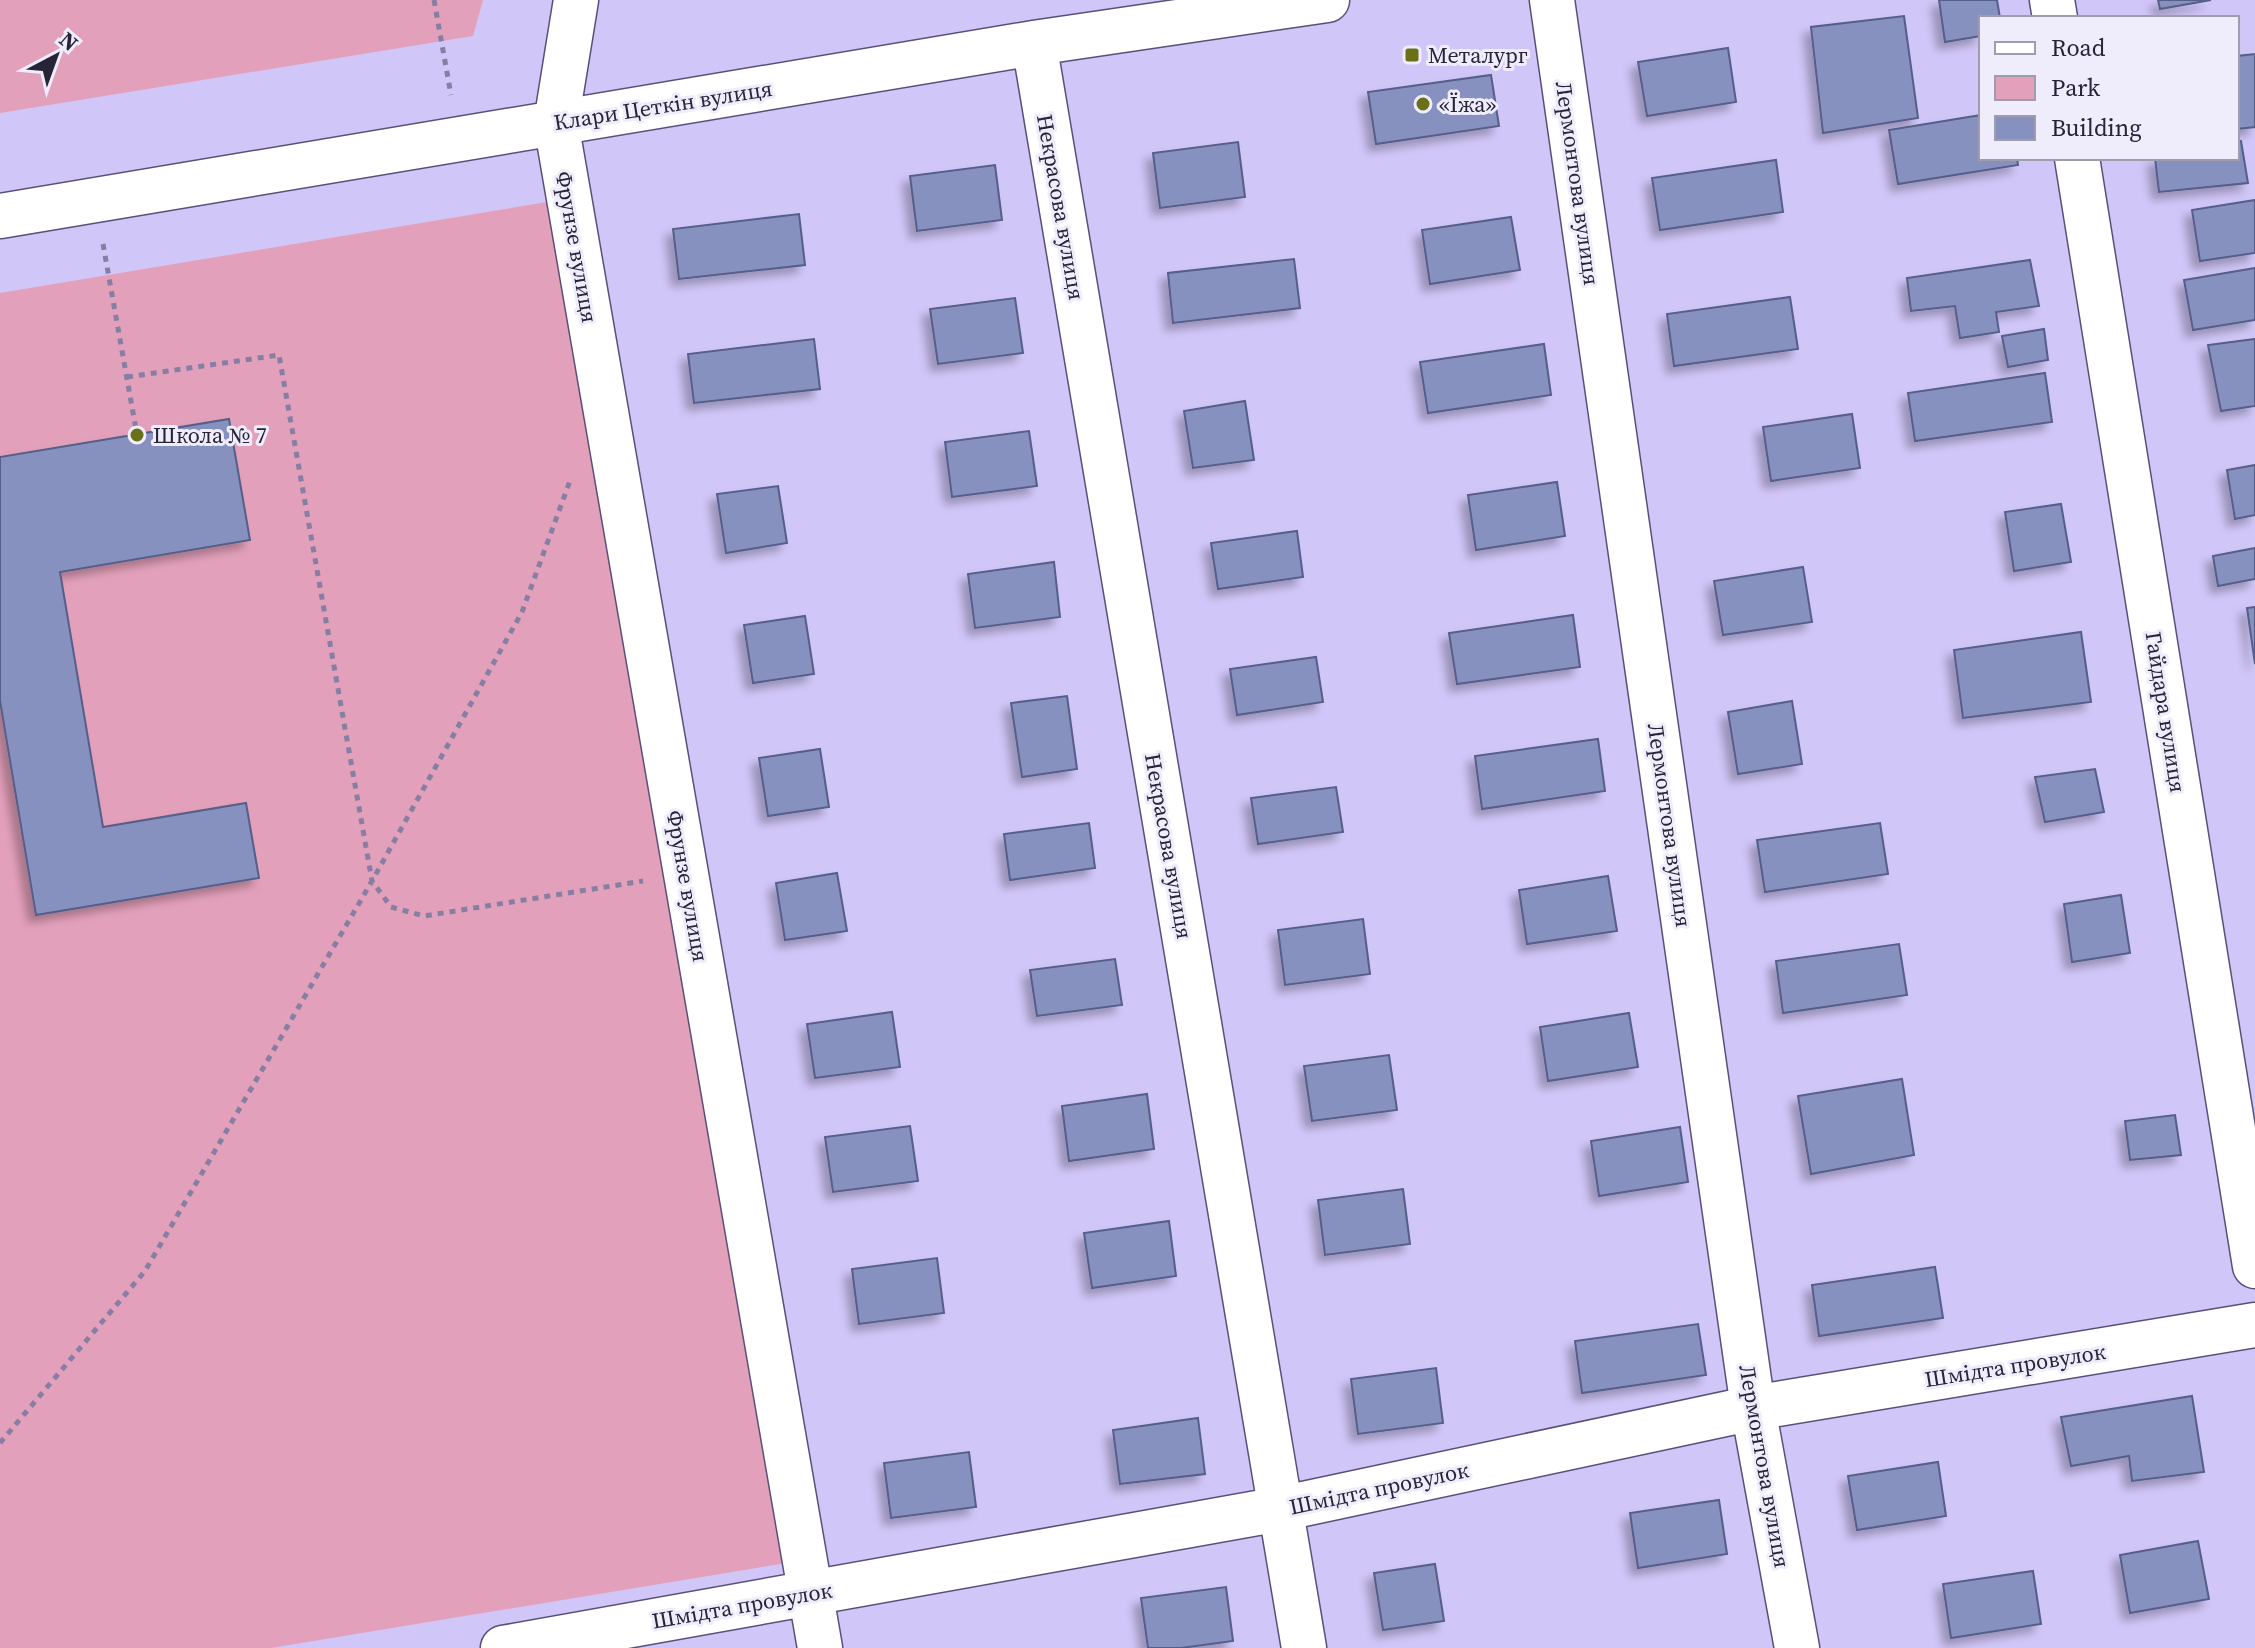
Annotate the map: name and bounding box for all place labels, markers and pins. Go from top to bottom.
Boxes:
place label: Металург [1428,40,1528,70]
marker: Металург [1403,46,1421,64]
place label: «Їжа» [1439,89,1496,119]
marker: «Їжа» [1414,95,1432,113]
place label: Школа № 7 [153,420,267,450]
marker: Школа № 7 [128,426,146,444]

